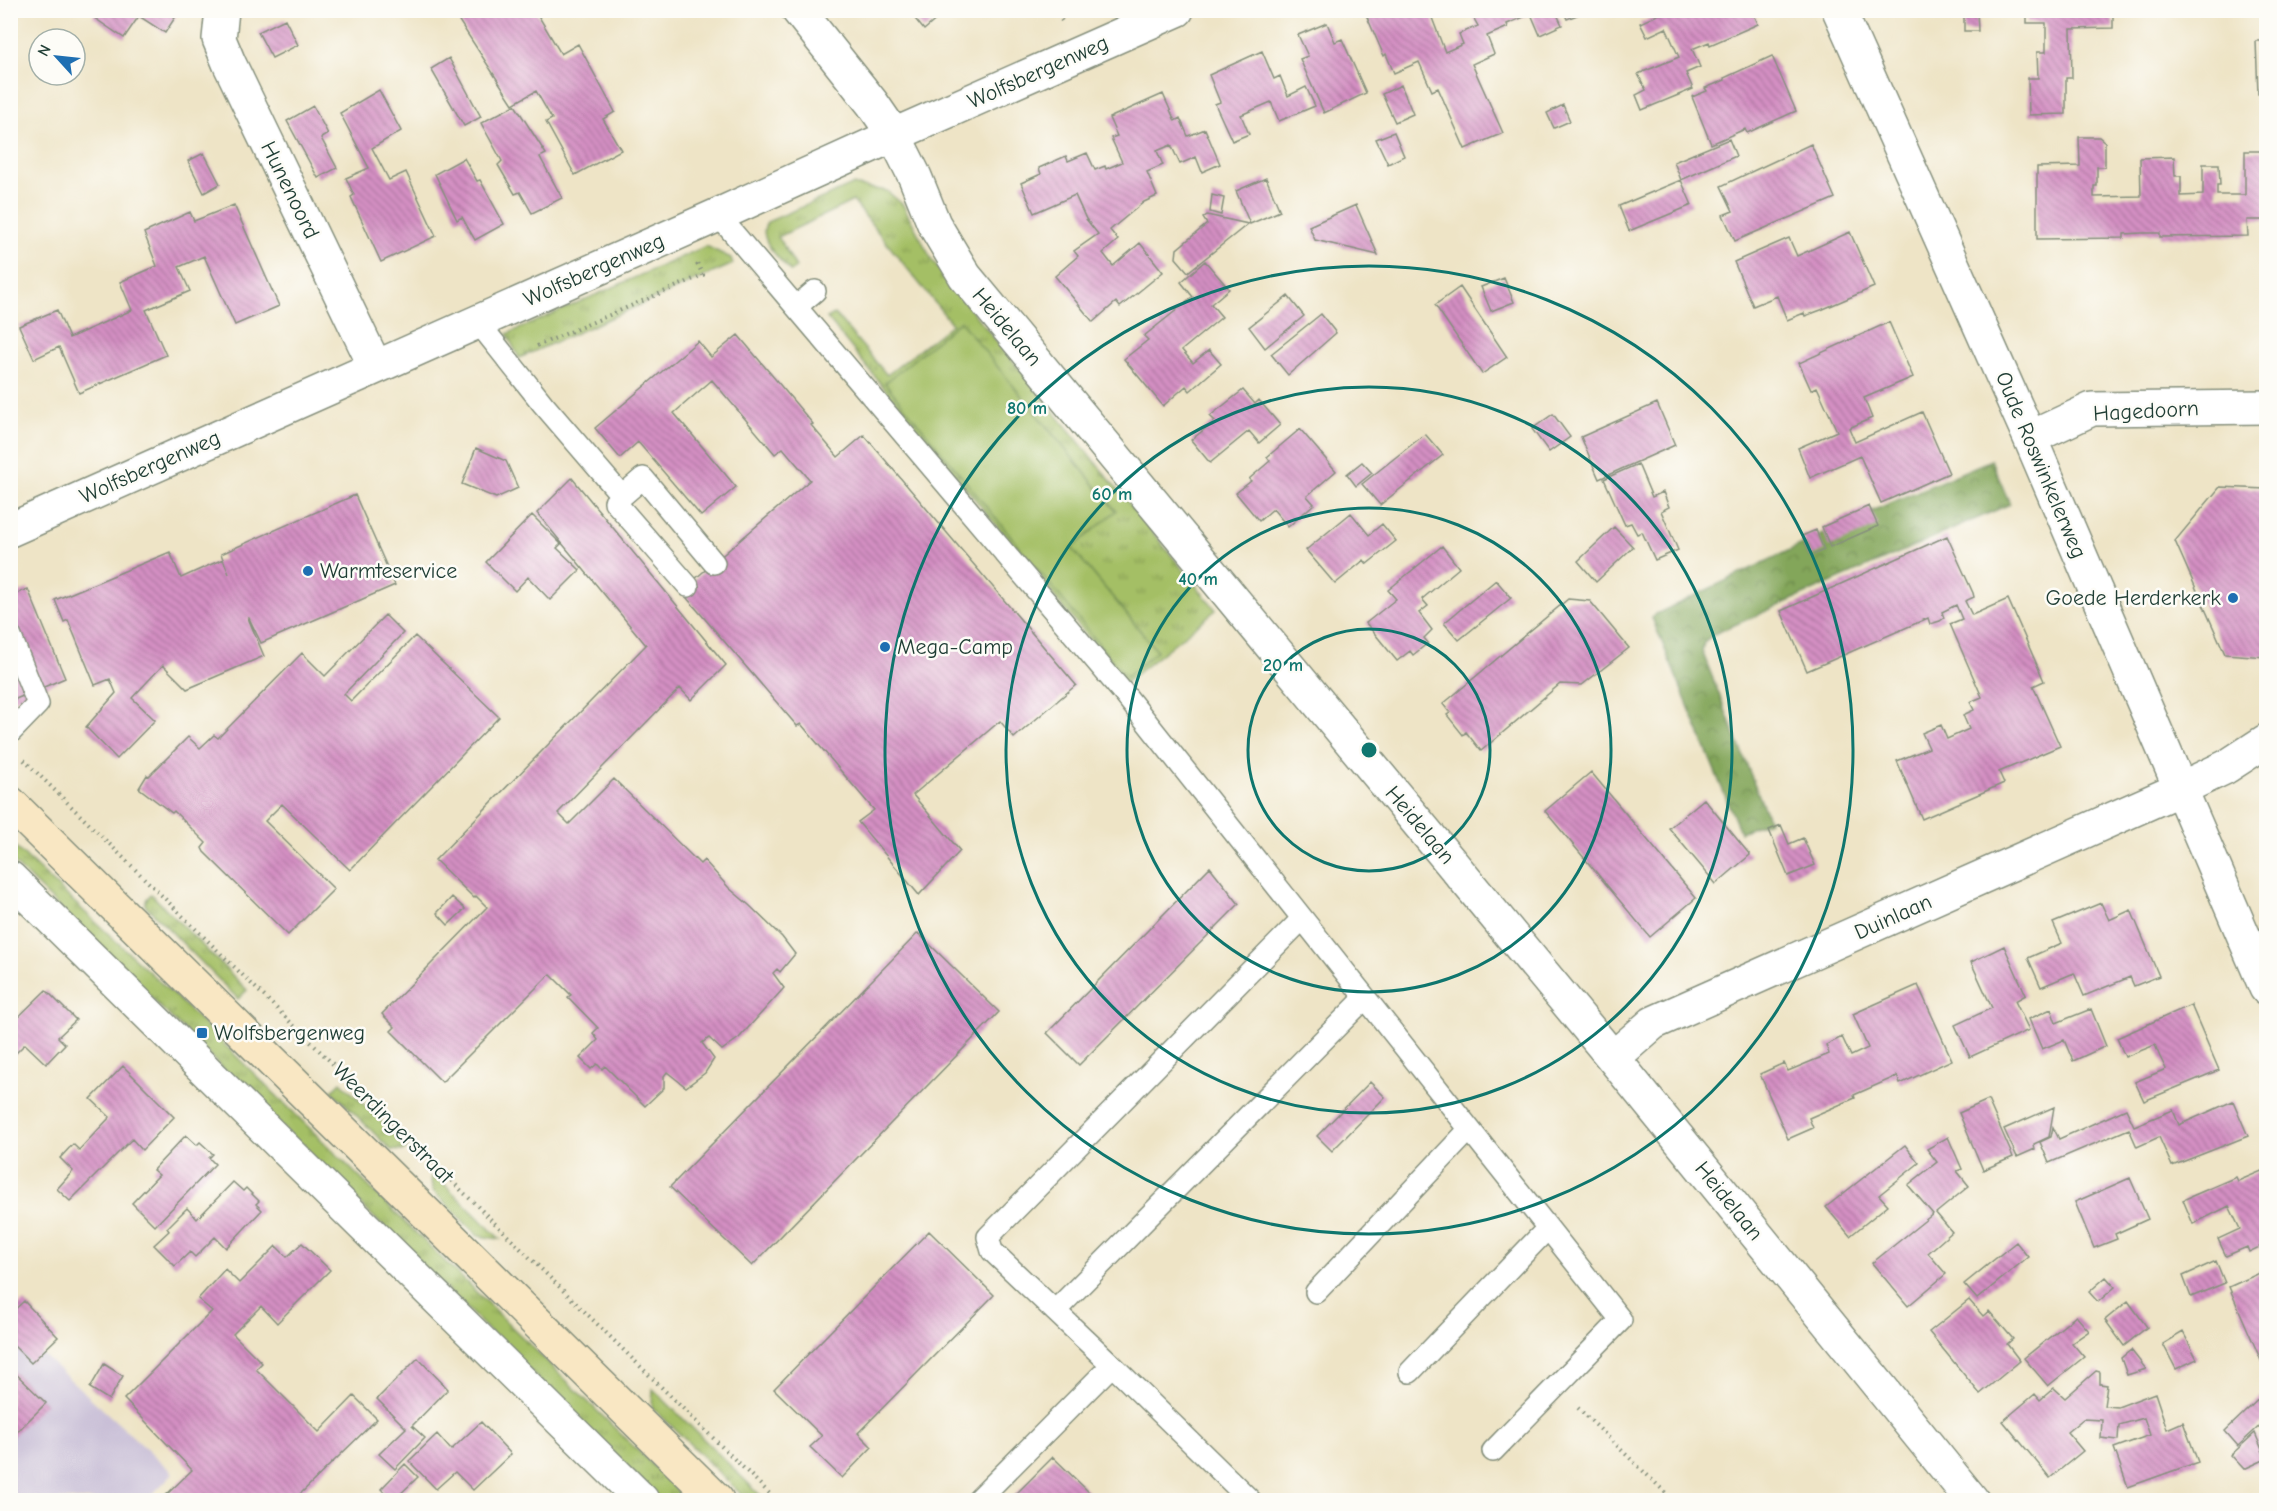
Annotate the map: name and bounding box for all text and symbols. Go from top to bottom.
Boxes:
north arrow [27,27,87,87]
street label: Wolfsbergenweg [964,29,1112,115]
text: N [34,42,55,59]
street label: Hunenoord [255,137,325,243]
street label: Wolfsbergenweg [520,227,668,313]
street label: Heidelaan [967,283,1047,371]
street label: Oude Roswinkelerweg [1990,368,2092,562]
street label: Hagedoorn [2093,395,2199,427]
text: 80 m [1007,398,1047,419]
street label: Wolfsbergenweg [76,424,224,510]
text: 60 m [1092,484,1132,505]
place label: Warmteservice [320,558,457,584]
marker: Warmteservice [301,564,315,578]
text: 40 m [1178,569,1218,590]
place label: Goede Herderkerk [2046,585,2221,611]
marker: Goede Herderkerk [2226,591,2240,605]
place label: Mega-Camp [897,634,1013,660]
marker: Mega-Camp [878,640,892,654]
text: 20 m [1263,655,1303,676]
centre of rings [1359,740,1379,760]
street label: Heidelaan [1380,781,1460,869]
street label: Duinlaan [1850,888,1936,946]
place label: Wolfsbergenweg [214,1020,365,1046]
marker: Wolfsbergenweg [195,1026,209,1040]
street label: Weerdingerstraat [327,1057,459,1189]
street label: Heidelaan [1689,1156,1769,1246]

